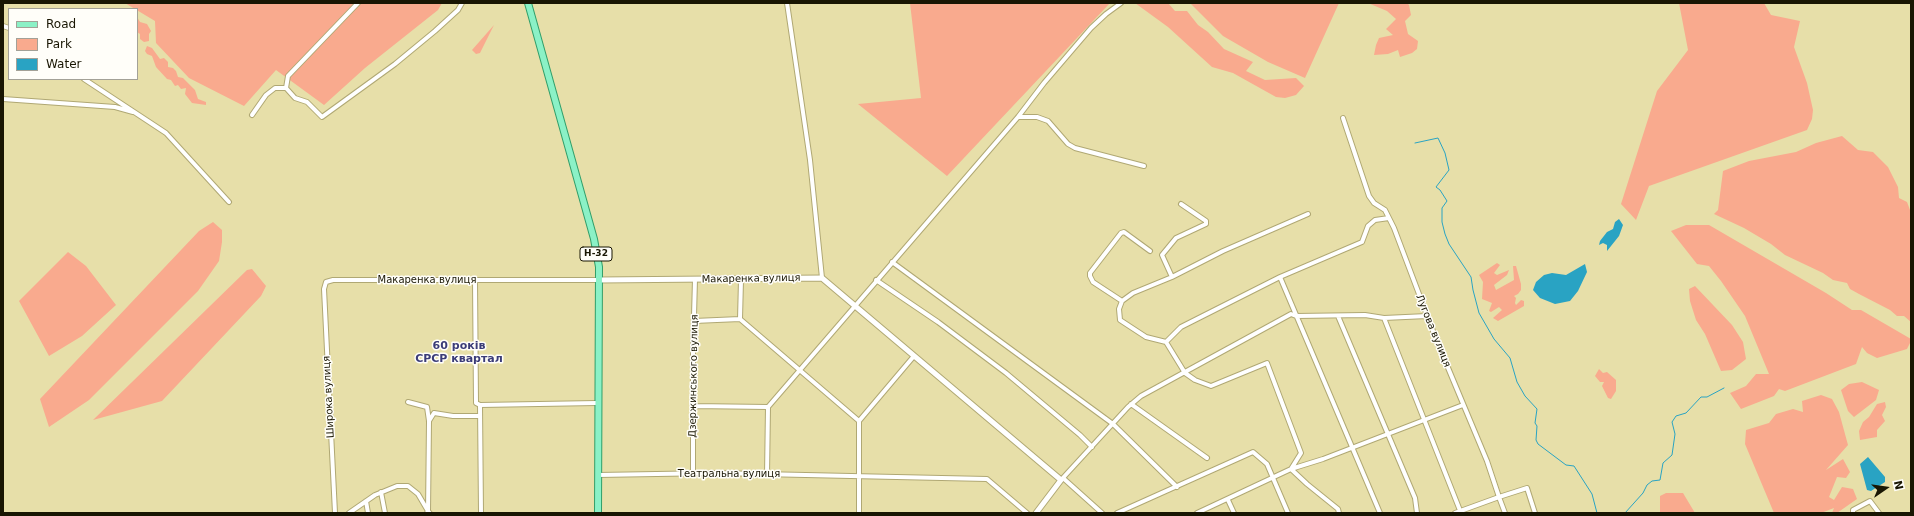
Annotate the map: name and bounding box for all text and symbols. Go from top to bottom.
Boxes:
legend [8,8,138,80]
text: Road [46,17,76,31]
text: Park [46,37,72,51]
text: Water [46,57,81,71]
road number: Н-32 [580,247,612,261]
street label: Макаренка вулиця [701,272,801,286]
street label: Макаренка вулиця [378,274,476,286]
street label: Лугова вулиця [1413,293,1453,369]
street label: Дзержинського вулиця [687,314,701,438]
district label: 60 років СРСР квартал [415,339,503,365]
street label: Широка вулиця [321,355,337,439]
street label: Театральна вулиця [678,468,780,480]
north arrow [1866,468,1906,508]
text: N [1891,479,1906,491]

